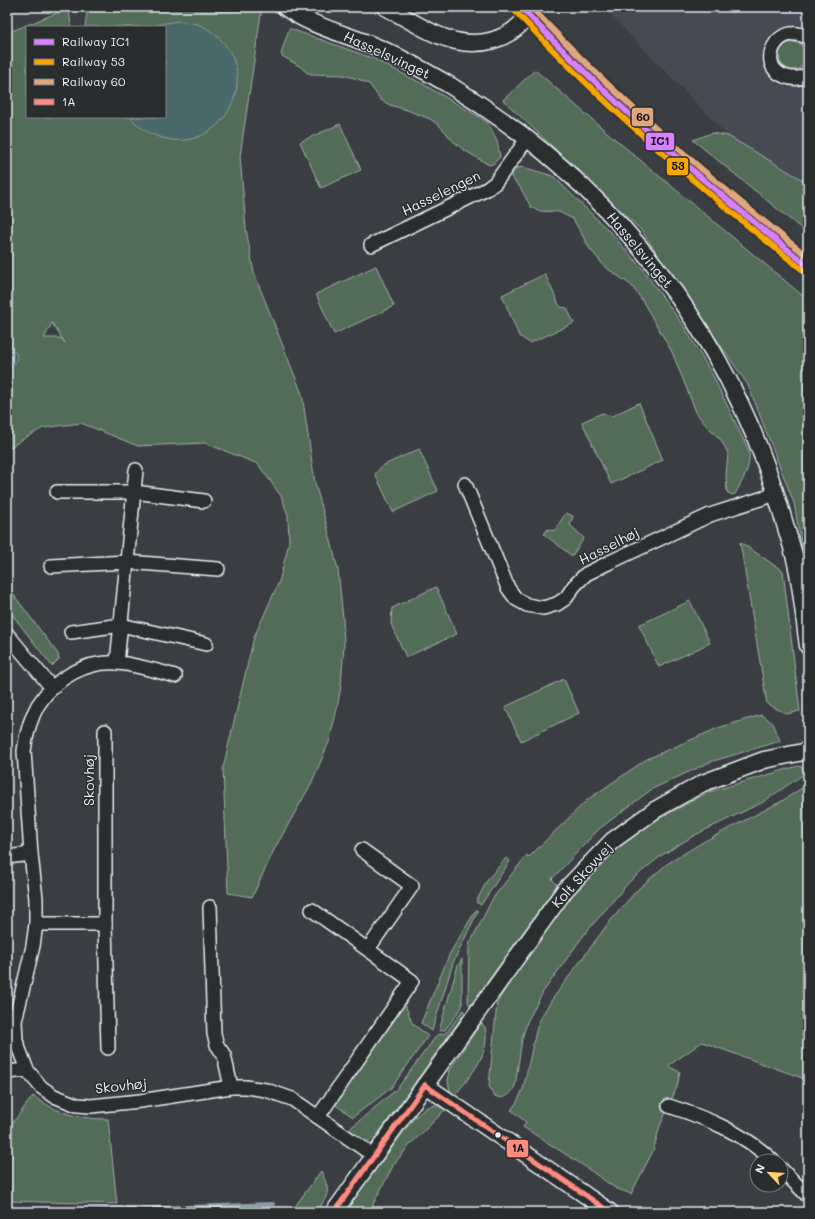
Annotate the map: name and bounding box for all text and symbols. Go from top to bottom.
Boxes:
legend [26,26,166,118]
street label: Hasselsvinget [341,26,434,83]
text: Railway IC1 [62,33,130,49]
text: Railway 53 [62,53,125,69]
text: Railway 60 [62,73,126,89]
text: 1A [62,93,76,109]
line badge: 60 [631,107,654,127]
text: 60 [636,109,650,124]
line badge: IC1 [645,132,675,151]
text: IC1 [651,133,669,148]
line badge: 53 [666,157,689,176]
text: 53 [671,158,685,173]
street label: Hasselengen [398,165,483,220]
street label: Hasselsvinget [603,208,678,292]
street label: Hasselhøj [575,522,642,569]
street label: Skovhøj [79,754,98,806]
street label: Kolt Skovvej [547,838,616,912]
street label: Skovhøj [94,1073,148,1098]
unlabelled marker [493,1130,503,1140]
line badge: 1A [506,1139,529,1158]
text: 1A [512,1140,525,1155]
north arrow [749,1153,789,1193]
text: N [751,1162,768,1176]

